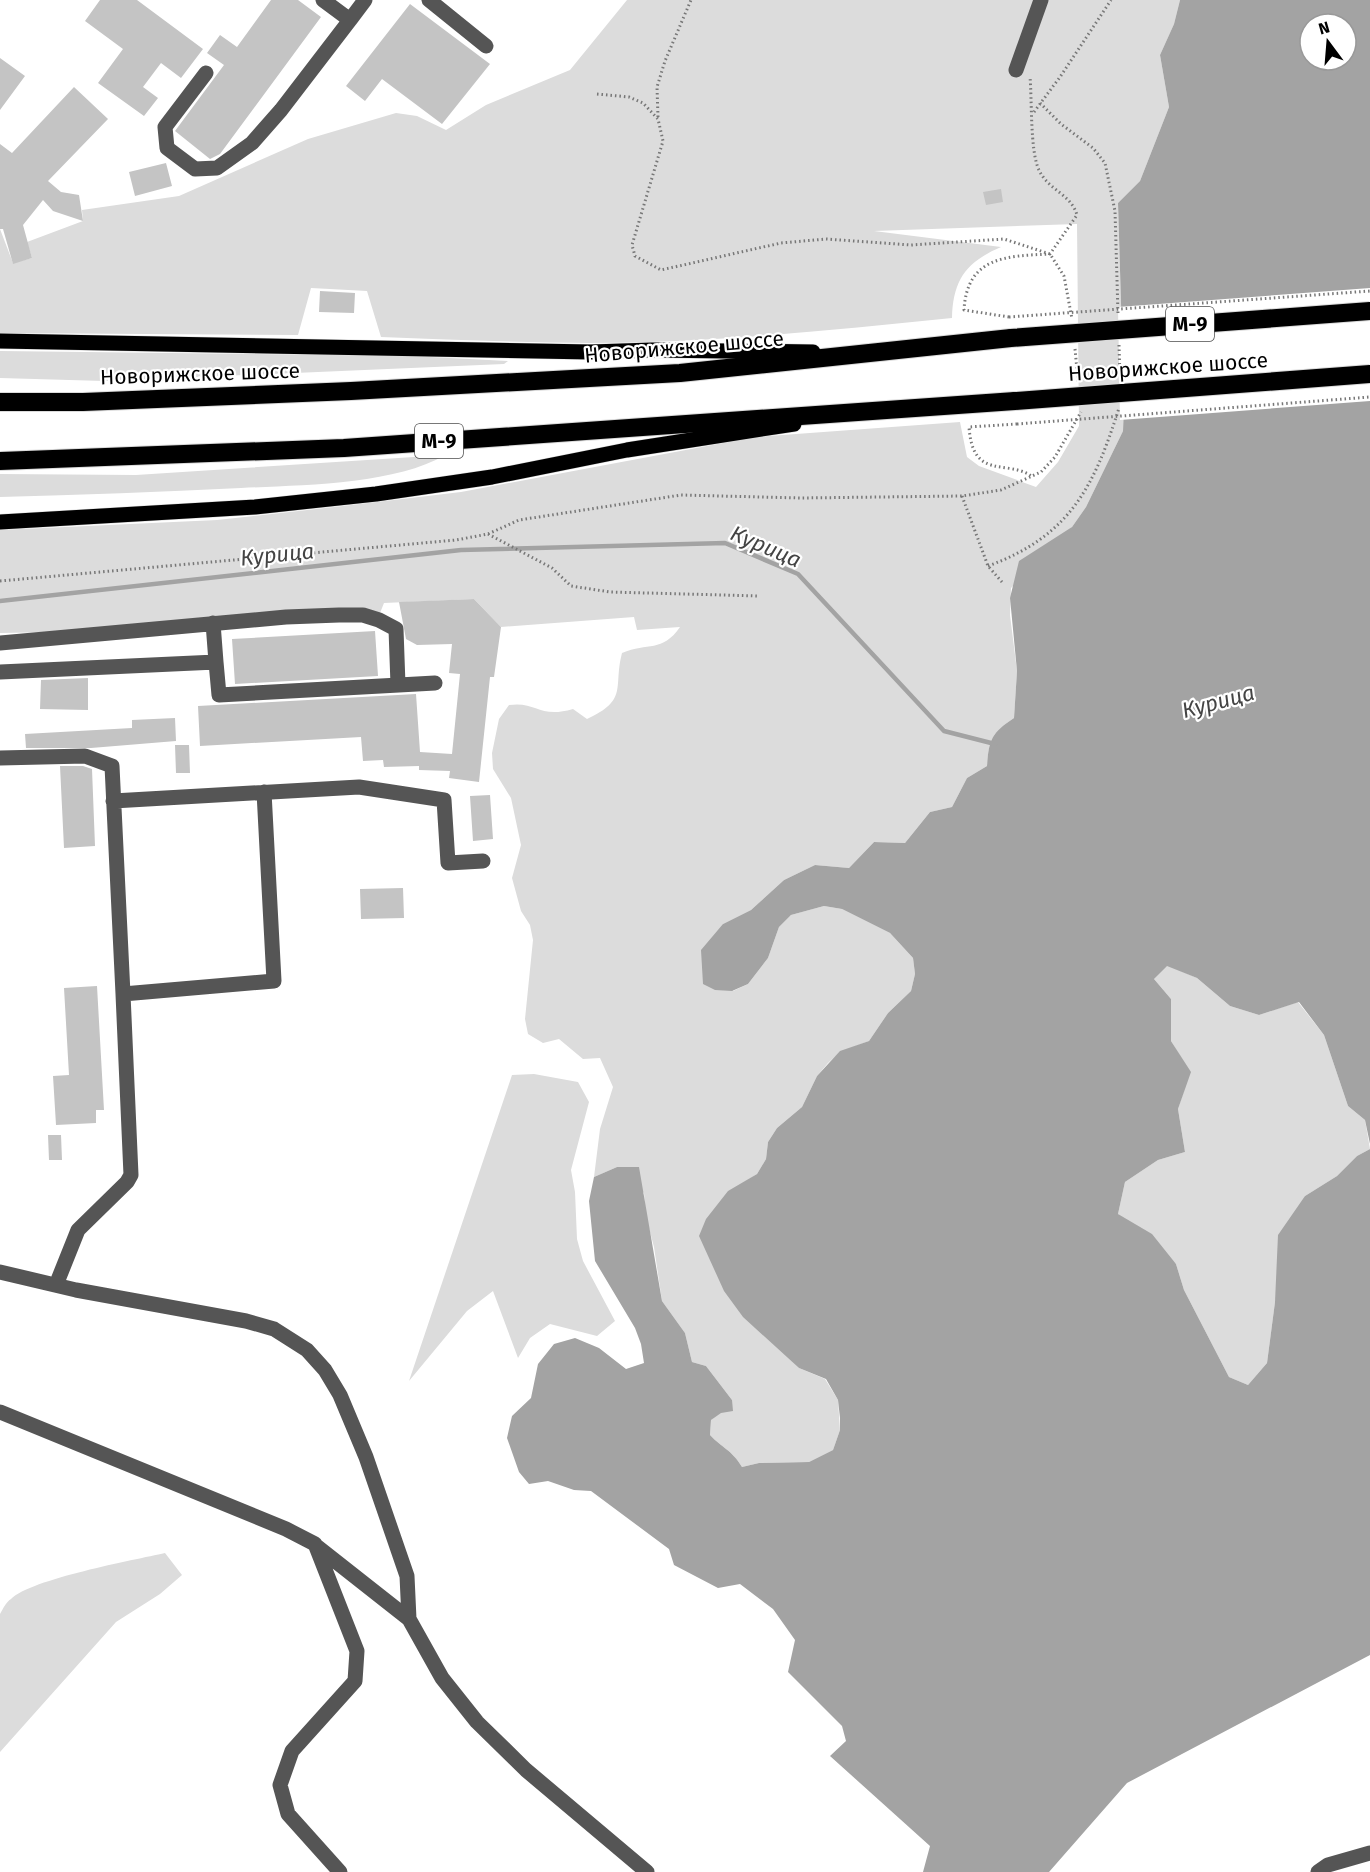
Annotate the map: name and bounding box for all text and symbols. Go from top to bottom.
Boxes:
north arrow [1298,12,1358,72]
text: N [1316,17,1332,39]
road number: М-9 [1166,307,1214,341]
street label: Новорижское шоссе [583,325,785,369]
street label: Новорижское шоссе [1067,347,1269,387]
street label: Новорижское шоссе [99,358,301,390]
road number: М-9 [415,424,463,458]
water label: Курица [726,520,805,573]
water label: Курица [239,537,315,572]
water label: Курица [1179,679,1257,724]

